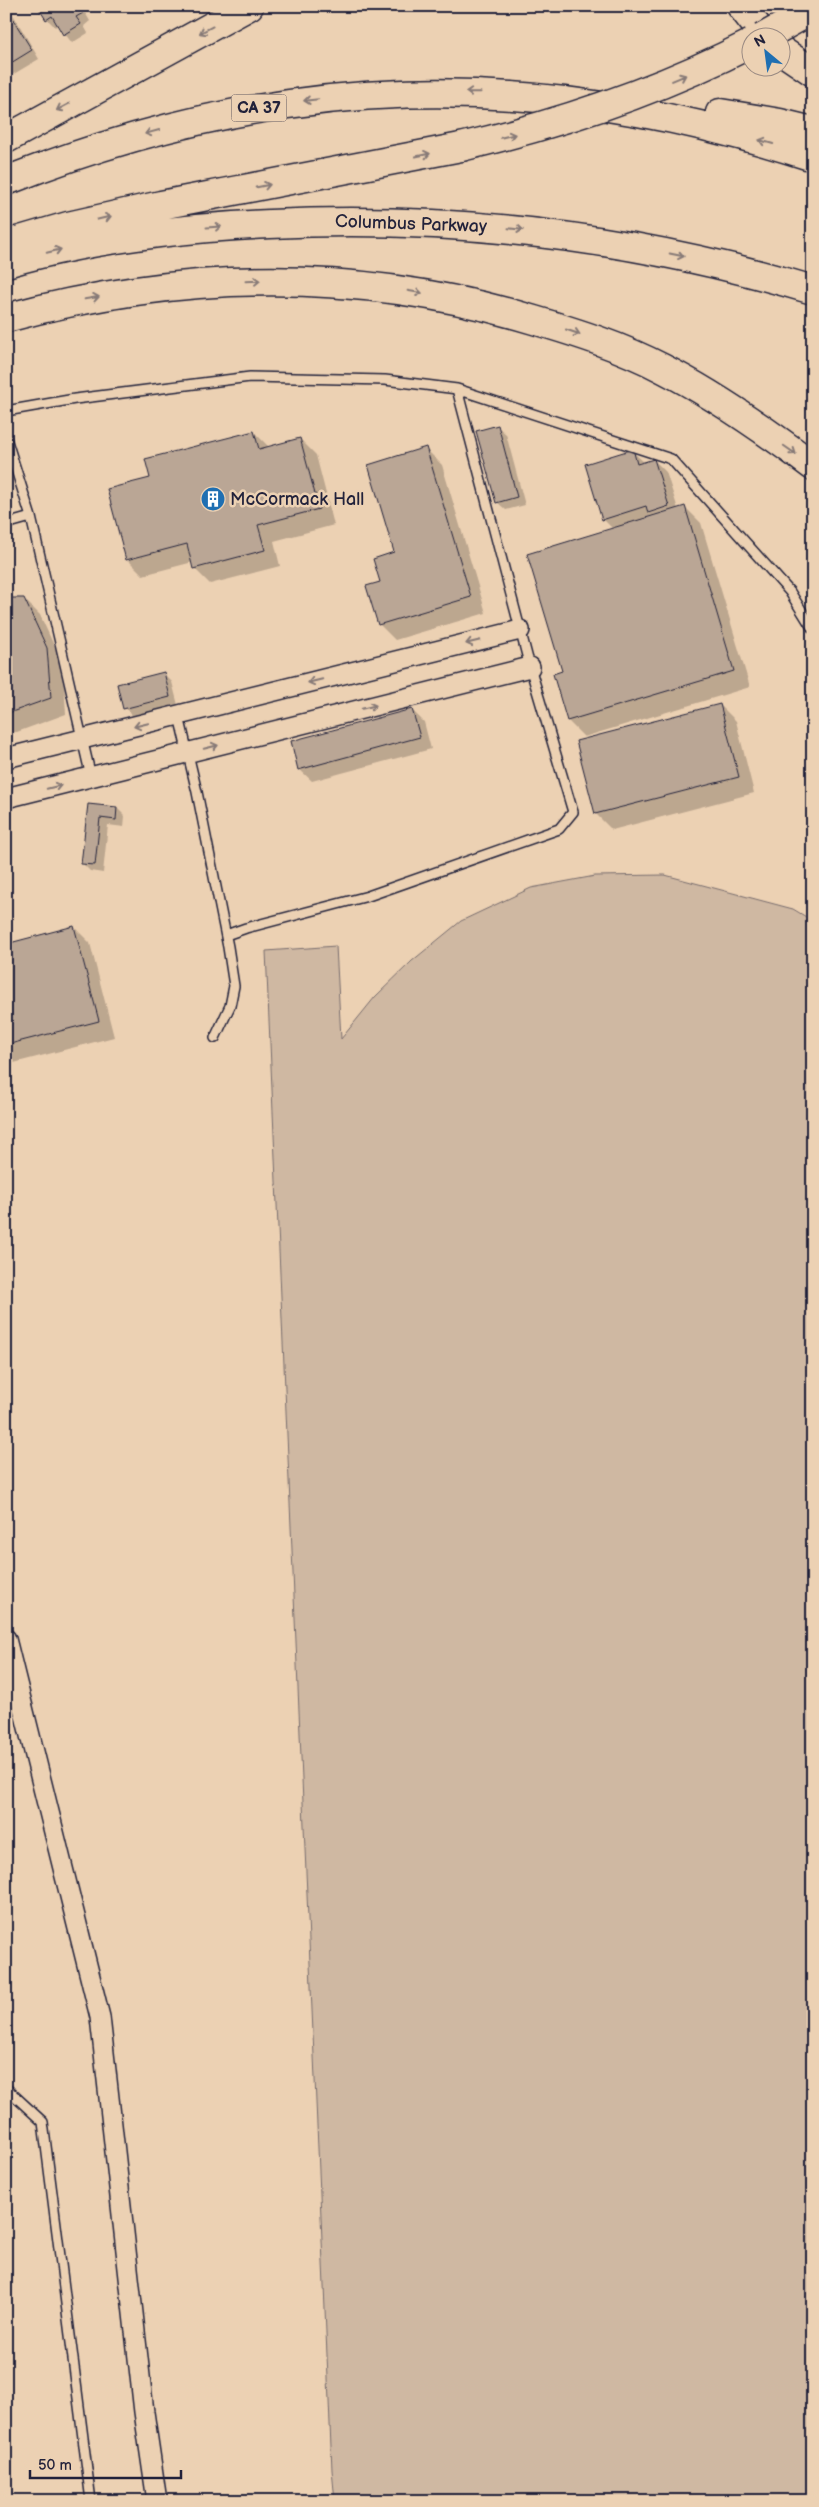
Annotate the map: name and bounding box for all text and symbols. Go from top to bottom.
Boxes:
one-way arrow [200,25,214,35]
north arrow [742,28,792,78]
text: N [751,31,769,51]
one-way arrow [671,72,686,82]
one-way arrow [465,88,481,97]
road number: CA 37 [232,95,286,122]
one-way arrow [303,95,319,105]
one-way arrow [56,102,71,112]
one-way arrow [144,128,160,137]
one-way arrow [500,131,516,140]
one-way arrow [759,136,775,146]
one-way arrow [414,150,430,159]
one-way arrow [255,180,271,190]
street label: Columbus Parkway [335,211,488,237]
one-way arrow [95,213,111,222]
one-way arrow [206,223,222,232]
one-way arrow [508,224,524,234]
one-way arrow [45,246,61,255]
one-way arrow [668,251,684,260]
one-way arrow [245,276,261,285]
one-way arrow [407,287,423,297]
one-way arrow [84,292,100,302]
one-way arrow [564,328,580,337]
one-way arrow [783,445,797,455]
building icon: McCormack Hall [200,486,226,512]
place label: McCormack Hall [230,489,364,510]
one-way arrow [466,638,482,647]
one-way arrow [308,677,324,687]
one-way arrow [360,702,376,712]
one-way arrow [133,721,149,730]
one-way arrow [203,742,219,751]
one-way arrow [45,781,61,791]
scale bar [30,2447,181,2479]
text: 50 m [38,2456,72,2475]

